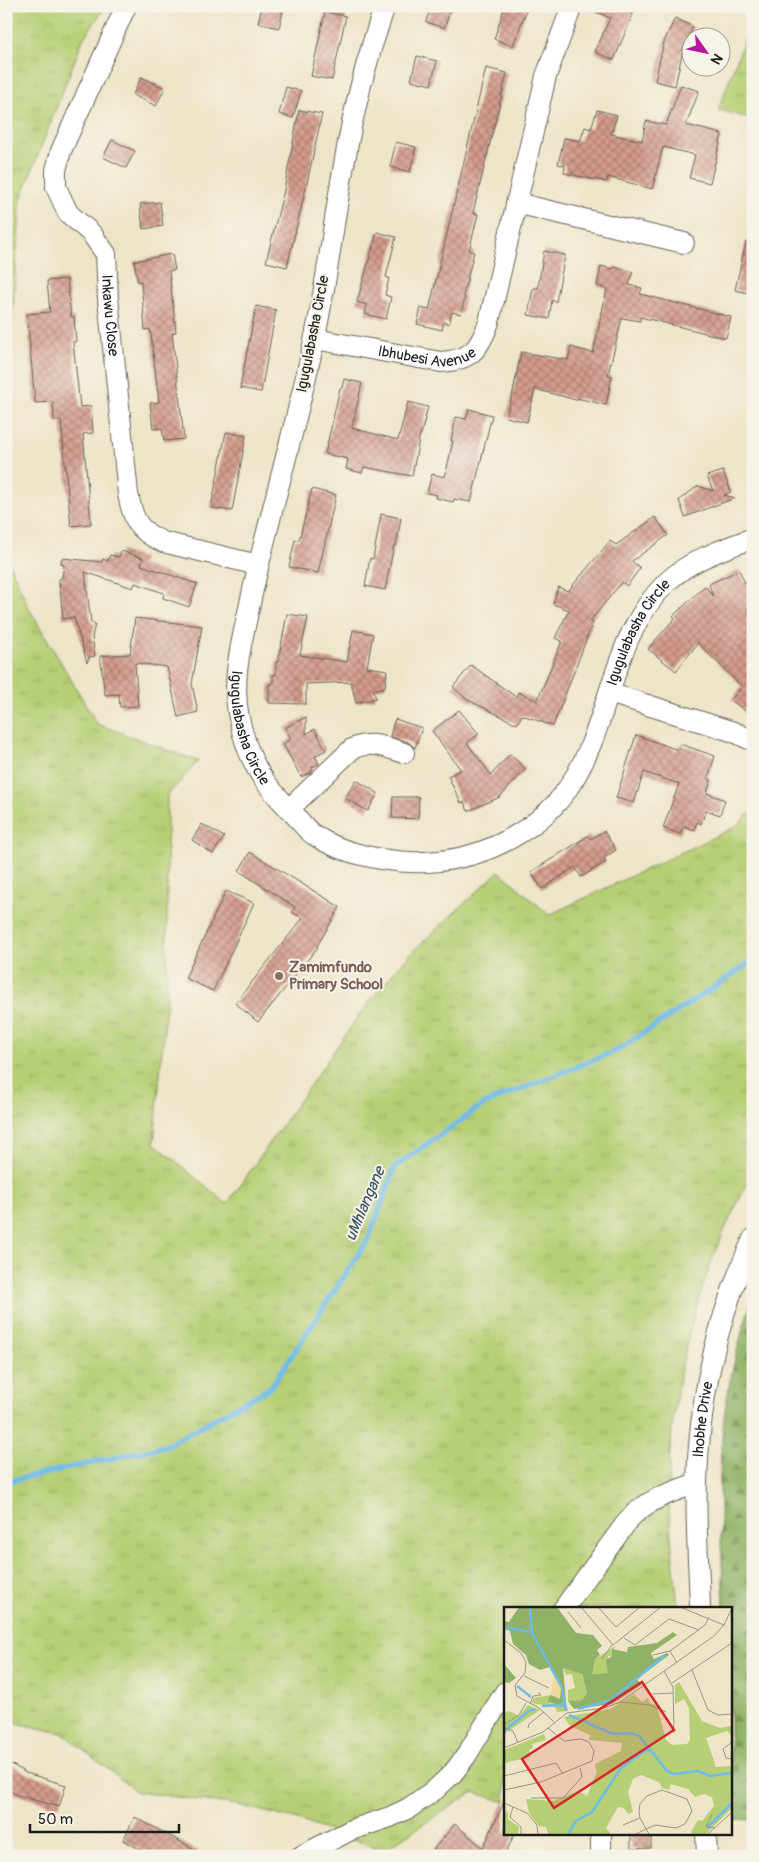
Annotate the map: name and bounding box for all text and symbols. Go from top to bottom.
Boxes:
north arrow [682,28,732,78]
text: N [707,50,726,67]
street label: Igugulabasha Circle [292,273,334,394]
street label: Inkawu Close [97,274,123,358]
street label: Ibhubesi Avenue [376,341,481,372]
street label: Igugulabasha Circle [602,574,675,688]
street label: Igugulabasha Circle [227,670,275,789]
place label: Zamimfundo Primary School [289,958,383,994]
marker: Zamimfundo Primary School [273,970,285,982]
water label: uMhlangane [340,1162,390,1244]
street label: Ihobhe Drive [689,1379,717,1458]
inset map [504,1607,732,1834]
scale bar [30,1802,179,1834]
text: 50 m [38,1810,73,1829]

